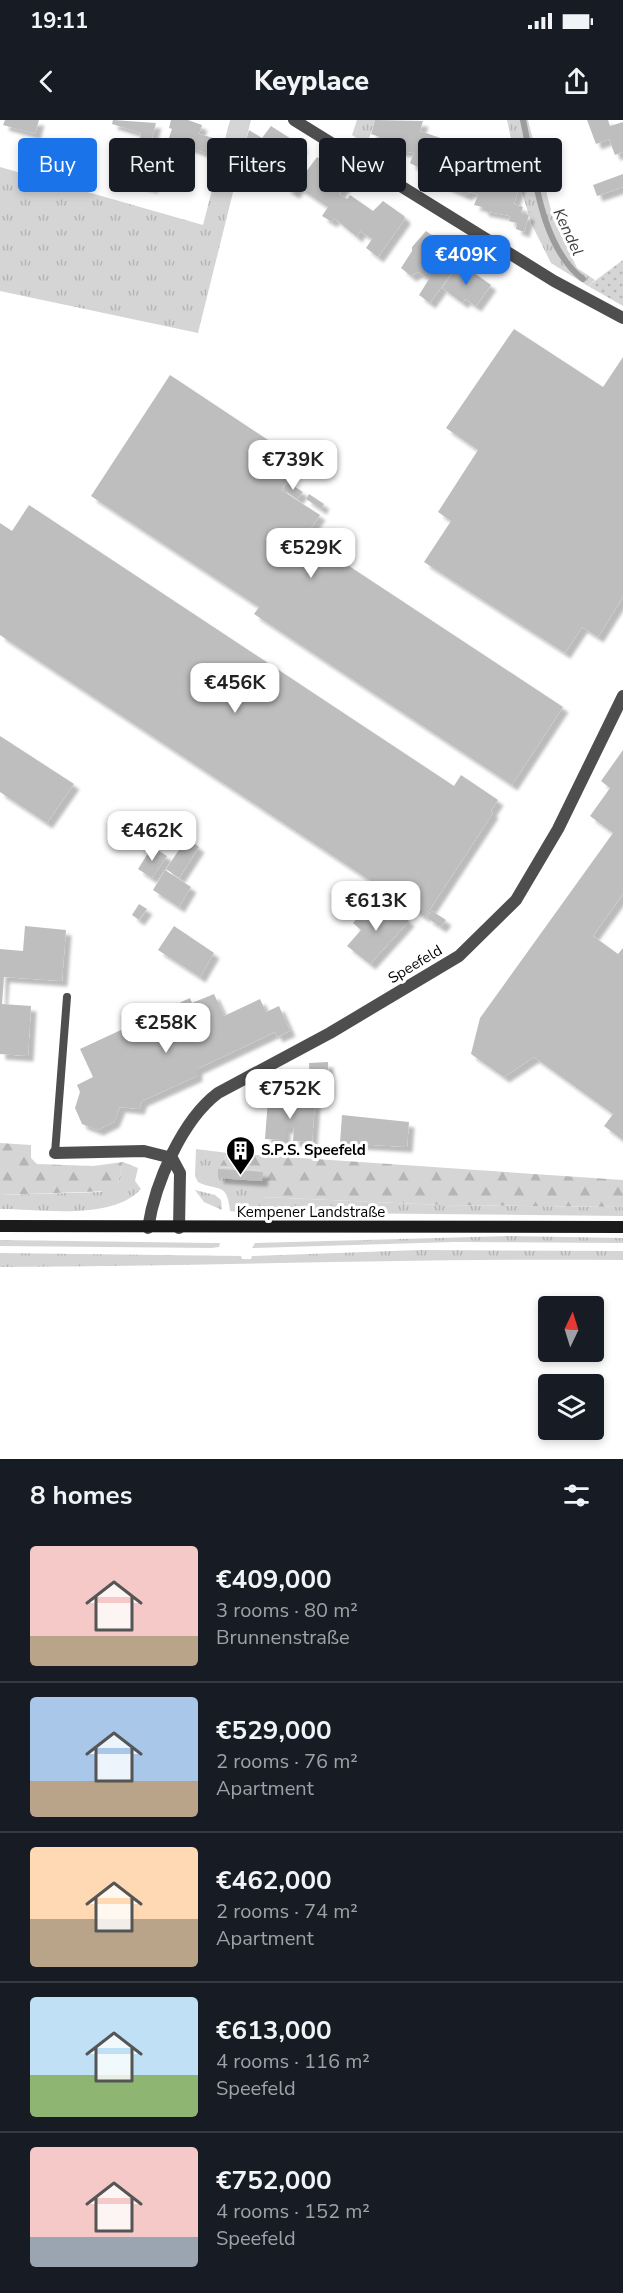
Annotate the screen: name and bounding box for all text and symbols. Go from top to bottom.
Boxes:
text: 19:11 [30,6,88,36]
text: Keyplace [254,63,369,100]
icon: back [30,65,63,98]
icon: share [560,65,593,98]
chip: Buy [18,138,97,192]
chip: Rent [109,138,195,192]
chip: Filters [207,138,307,192]
chip: New [319,138,406,192]
chip: Apartment [418,138,562,192]
water label: Kendel [547,205,589,260]
pin: €409K [424,235,508,286]
text: €409K [435,241,497,268]
pin: €739K [251,440,335,491]
text: €739K [262,446,324,473]
pin: €529K [269,528,353,579]
text: €529K [280,534,342,561]
pin: €456K [193,663,277,714]
text: €456K [204,669,266,696]
pin: €462K [110,811,194,862]
text: €462K [121,817,183,844]
pin: €613K [334,881,418,932]
text: €613K [345,887,407,914]
street label: Speefeld [384,940,446,988]
pin: €258K [124,1003,208,1054]
text: €258K [135,1009,197,1036]
pin: €752K [248,1069,332,1120]
text: €752K [259,1075,321,1102]
building icon: S.P.S. Speefeld [224,1134,256,1176]
place label: S.P.S. Speefeld [261,1140,366,1160]
street label: Kempener Landstraße [237,1202,385,1222]
north arrow [538,1296,604,1362]
map controls [538,1296,604,1440]
button: layers [538,1374,604,1440]
text: 8 homes [30,1478,132,1513]
icon: filters [560,1479,593,1512]
text: €409,000 [216,1562,332,1597]
icon: home [78,1570,150,1642]
text: 3 rooms · 80 m² [216,1597,358,1624]
text: Brunnenstraße [216,1624,350,1651]
text: €529,000 [216,1713,332,1748]
icon: home [78,1721,150,1793]
text: 2 rooms · 76 m² [216,1748,358,1775]
text: Apartment [216,1775,314,1802]
text: €462,000 [216,1863,332,1898]
icon: home [78,1871,150,1943]
text: 2 rooms · 74 m² [216,1898,358,1925]
text: Apartment [216,1925,314,1952]
text: €613,000 [216,2013,332,2048]
icon: home [78,2021,150,2093]
text: 4 rooms · 116 m² [216,2048,370,2075]
text: Speefeld [216,2075,296,2102]
text: €752,000 [216,2163,332,2198]
icon: home [78,2171,150,2243]
text: 4 rooms · 152 m² [216,2198,370,2225]
text: Speefeld [216,2225,296,2252]

